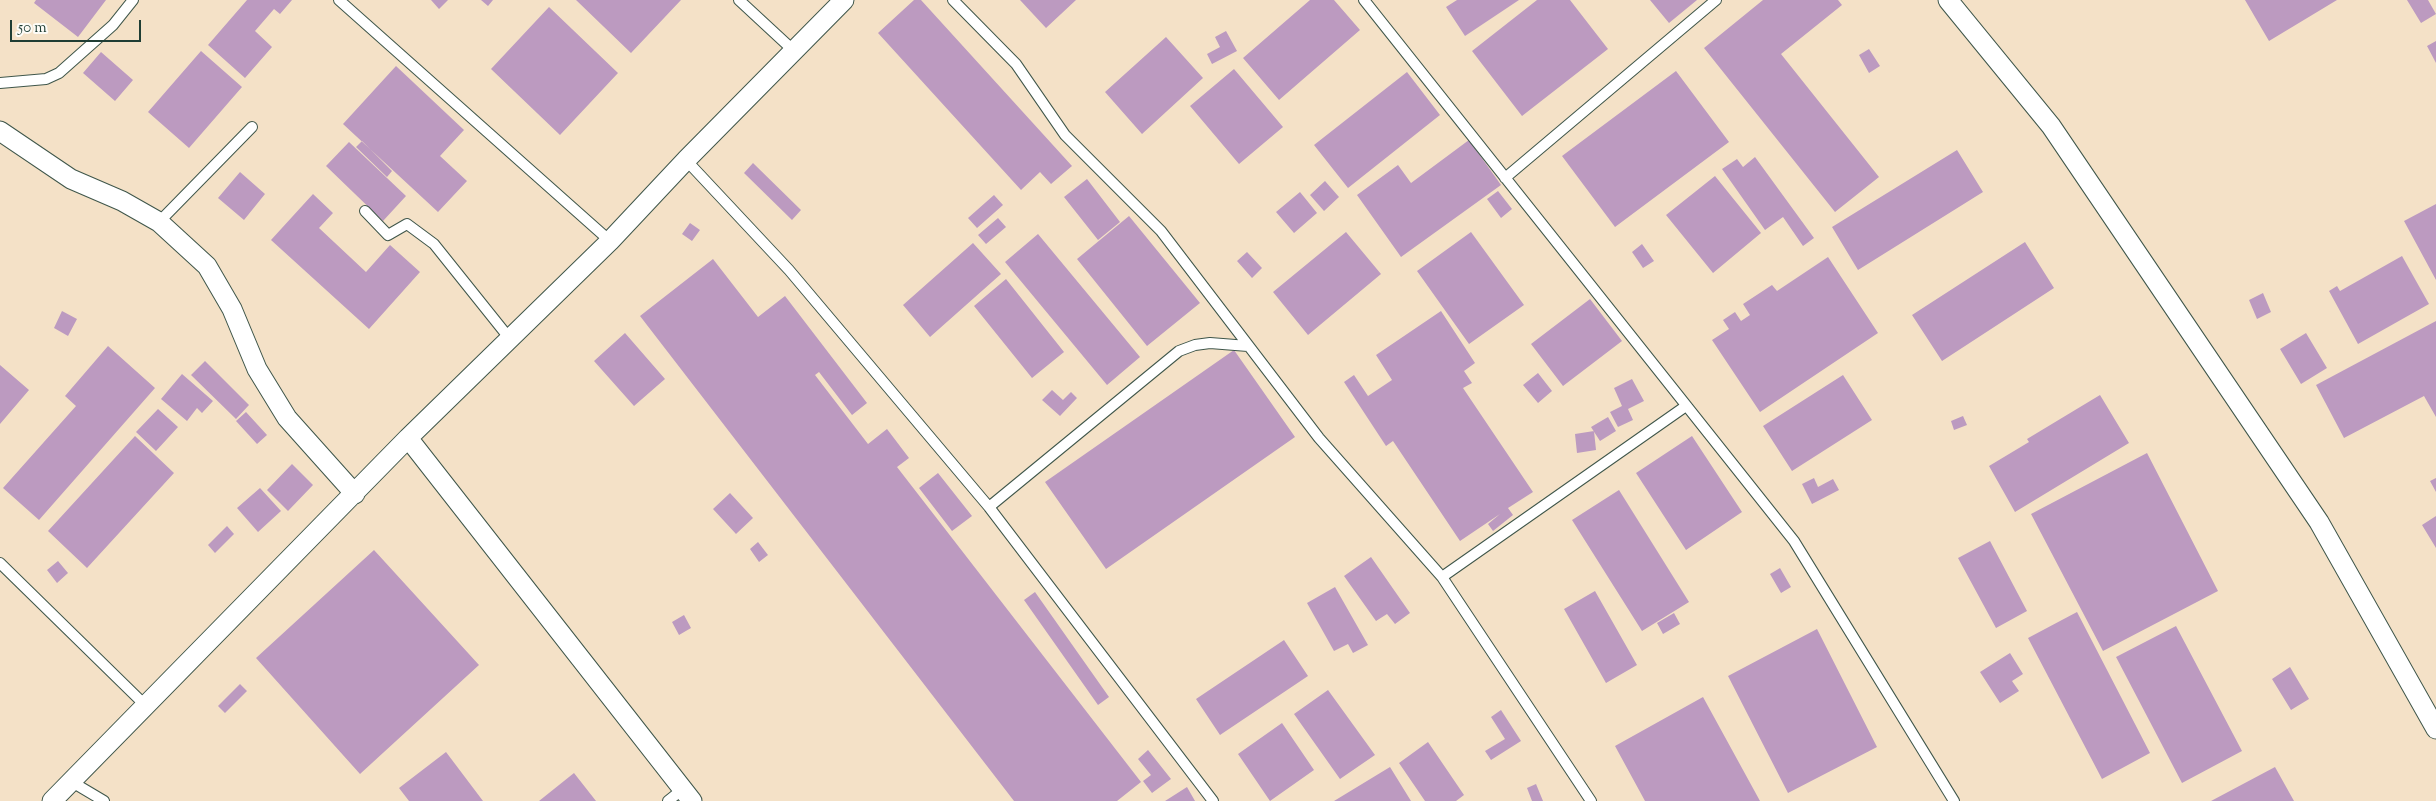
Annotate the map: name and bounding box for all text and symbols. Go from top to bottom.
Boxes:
scale bar [12,10,144,42]
text: 50 m [18,18,47,39]

